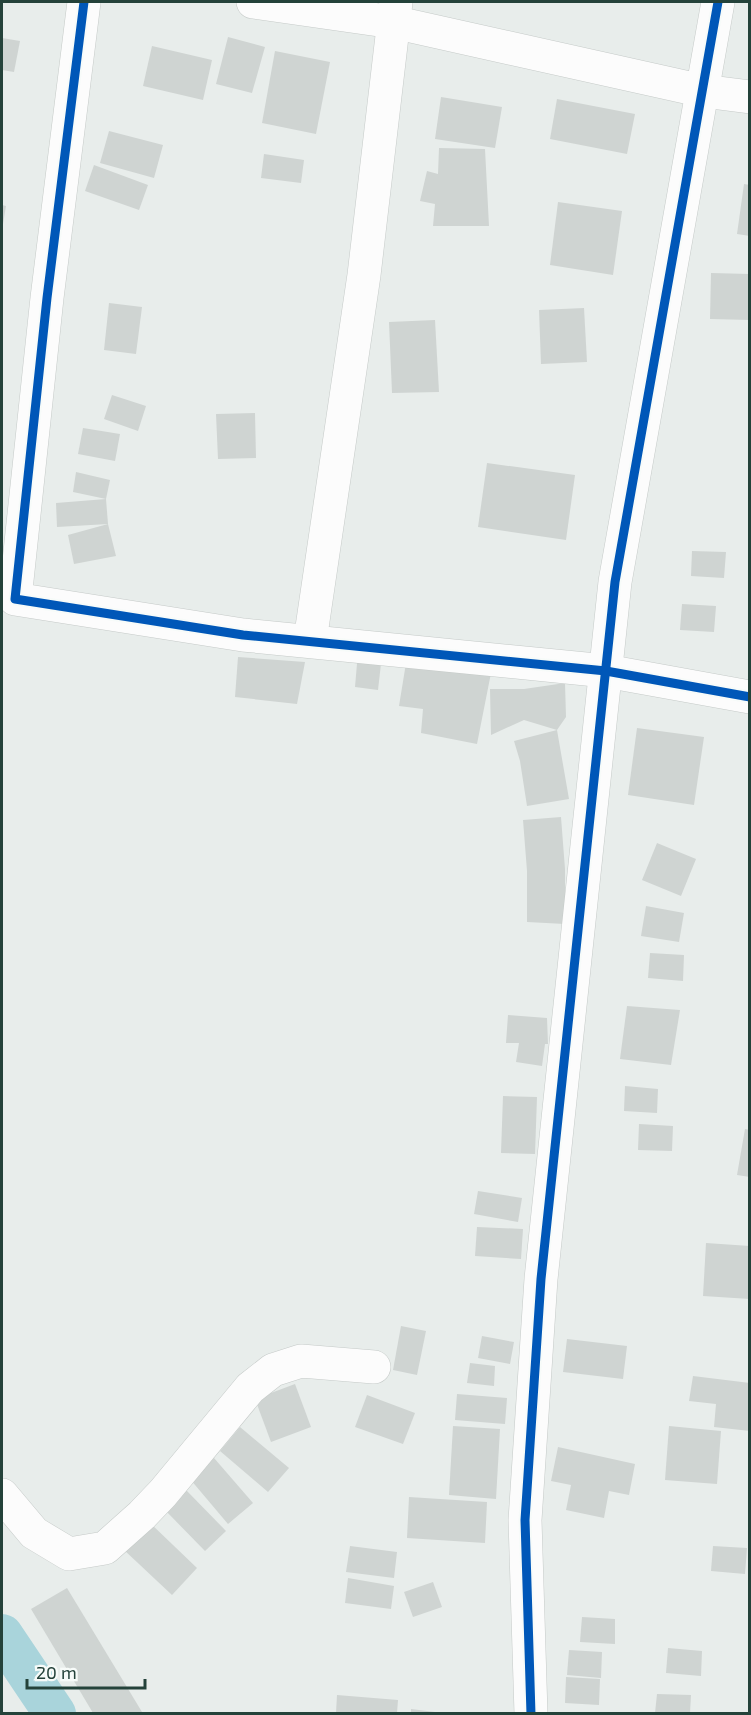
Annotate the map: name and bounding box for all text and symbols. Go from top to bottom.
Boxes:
scale bar [27,1652,146,1690]
text: 20 m [36,1661,77,1683]

